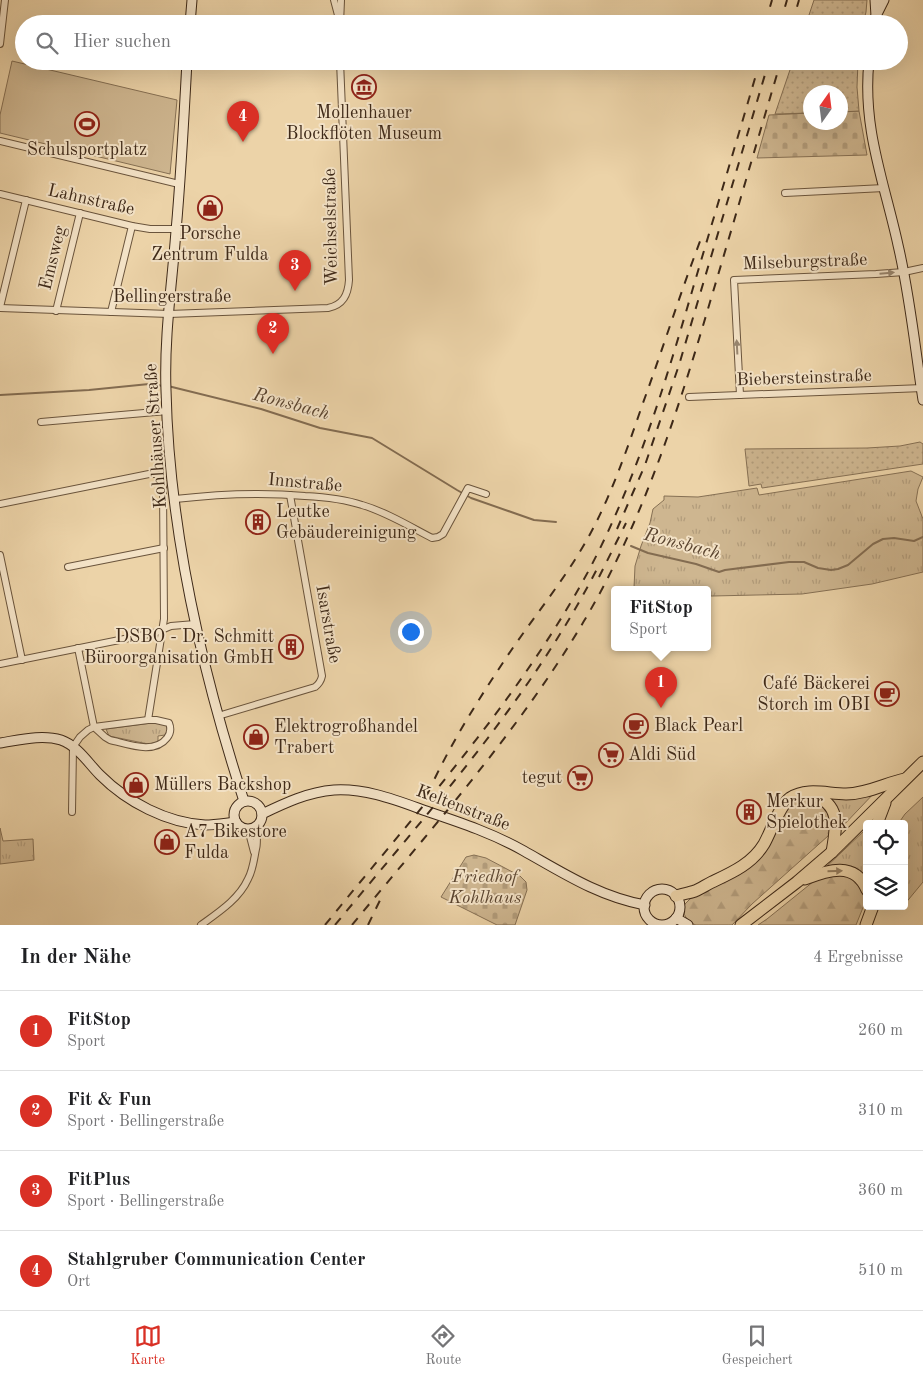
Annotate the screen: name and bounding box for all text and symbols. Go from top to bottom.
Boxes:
search box [15,15,908,70]
icon: search [33,29,61,57]
text: Hier suchen [73,33,171,52]
museum icon: Mollenhauer Blockflöten Museum [351,74,377,100]
north arrow [803,85,848,130]
pin: 4 [227,101,259,142]
place label: Mollenhauer Blockflöten Museum [286,104,442,143]
sports icon: Schulsportplatz [74,111,100,137]
place label: Schulsportplatz [27,141,147,159]
street label: Weichselstraße [321,168,341,286]
street label: Lahnstraße [46,181,136,219]
shop icon: Porsche Zentrum Fulda [197,195,223,221]
street label: Emsweg [36,224,70,292]
place label: Porsche Zentrum Fulda [151,225,269,264]
pin: 3 [279,250,311,291]
street label: Milseburgstraße [742,251,868,273]
one-way arrow [880,269,896,277]
street label: Bellingerstraße [113,288,231,306]
pin: 2 [257,313,289,354]
one-way arrow [733,339,741,355]
street label: Kohlhäuser Straße [142,363,170,509]
street label: Biebersteinstraße [736,367,872,389]
water label: Ronsbach [250,385,332,424]
street label: Innstraße [267,471,343,495]
place label: Leutke Gebäudereinigung [276,503,417,542]
building icon: Leutke Gebäudereinigung [245,509,271,535]
water label: Ronsbach [641,525,723,564]
street label: Isarstraße [312,583,344,665]
popup [611,586,711,651]
text: FitStop [629,599,693,618]
your location [398,619,424,645]
text: Sport [629,622,667,638]
place label: DSBO - Dr. Schmitt Büroorganisation GmbH [84,628,274,667]
building icon: DSBO - Dr. Schmitt Büroorganisation GmbH [278,634,304,660]
pin: 1 [645,667,677,708]
place label: Café Bäckerei Storch im OBI [757,675,870,714]
cafe icon: Café Bäckerei Storch im OBI [874,681,900,707]
cafe icon: Black Pearl [623,713,649,739]
place label: Black Pearl [654,717,743,735]
place label: Elektrogroßhandel Trabert [274,718,418,757]
shop icon: Elektrogroßhandel Trabert [243,724,269,750]
supermarket icon: Aldi Süd [598,742,624,768]
place label: Aldi Süd [628,746,696,764]
supermarket icon: tegut [567,765,593,791]
place label: tegut [522,769,562,787]
shop icon: Müllers Backshop [123,772,149,798]
place label: Müllers Backshop [154,776,291,794]
street label: Keltenstraße [413,782,513,834]
place label: Merkur Spielothek [766,793,847,832]
building icon: Merkur Spielothek [736,799,762,825]
map controls [863,820,908,910]
button: locate [863,820,908,865]
place label: A7 Bikestore Fulda [184,823,287,862]
shop icon: A7 Bikestore Fulda [154,829,180,855]
button: layers [863,865,908,910]
one-way arrow [828,866,844,874]
park label: Friedhof Kohlhaus [447,868,522,907]
text: In der Nähe [20,947,131,968]
text: 4 Ergebnisse [813,950,903,966]
text: FitStop [67,1011,131,1030]
text: 1 [31,1023,41,1039]
text: 260 m [858,1023,903,1039]
text: Sport [67,1034,105,1050]
text: Fit & Fun [67,1091,152,1110]
text: 2 [31,1103,41,1119]
text: 310 m [858,1103,903,1119]
text: Sport · Bellingerstraße [67,1114,224,1130]
text: FitPlus [67,1171,130,1190]
text: 3 [31,1183,41,1199]
text: 360 m [858,1183,903,1199]
text: Sport · Bellingerstraße [67,1194,224,1210]
text: Stahlgruber Communication Center [67,1251,366,1270]
text: 4 [31,1263,41,1279]
text: 510 m [858,1263,903,1279]
text: Ort [67,1274,90,1290]
tab: Karte [130,1322,165,1369]
tab: Route [425,1322,461,1369]
tab: Gespeichert [722,1322,793,1369]

